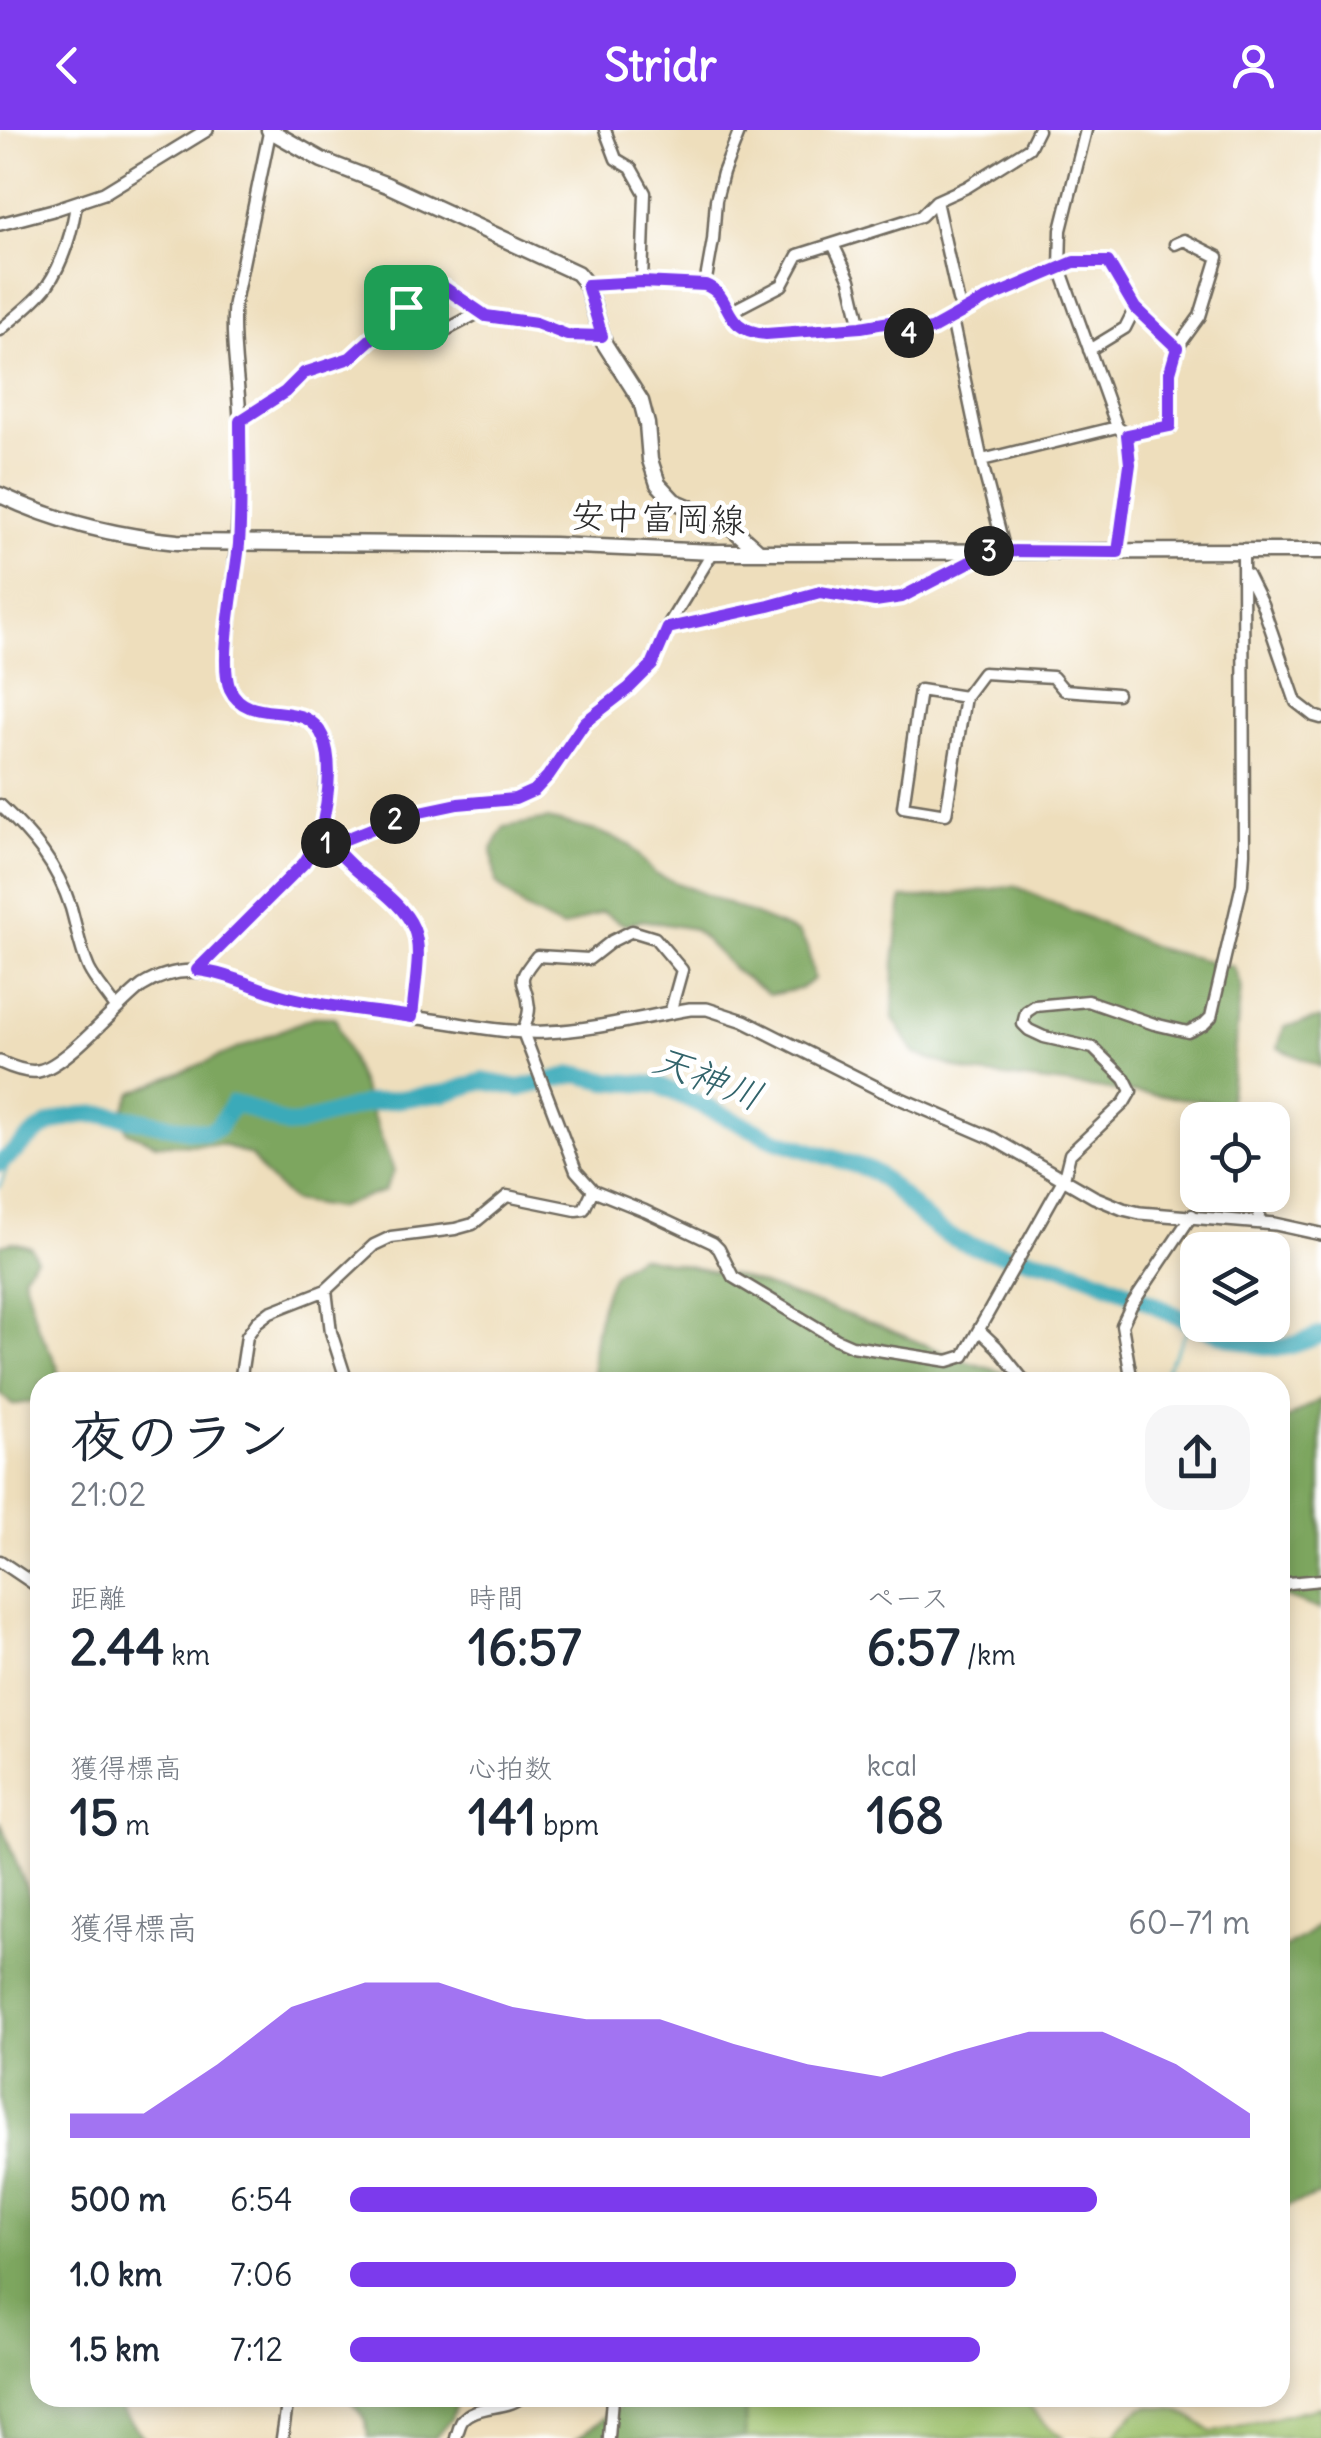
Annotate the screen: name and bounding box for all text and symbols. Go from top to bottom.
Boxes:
text: Stridr [604,37,717,93]
icon: back [40,38,95,93]
icon: person [1226,38,1281,93]
pin [364,265,449,350]
icon: arrive [379,280,434,335]
pin: 4 [884,308,934,358]
text: 4 [901,315,917,351]
street label: 安中富岡線 [570,492,746,542]
pin: 3 [964,526,1014,576]
text: 3 [981,533,997,569]
pin: 2 [370,794,420,844]
text: 2 [387,801,403,837]
pin: 1 [301,818,351,868]
text: 1 [320,825,332,861]
water label: 天神川 [647,1035,770,1120]
map controls [1180,1102,1290,1342]
button: locate [1180,1102,1290,1212]
button: layers [1180,1232,1290,1342]
text: 夜のラン [70,1402,290,1471]
button: share [1145,1405,1250,1510]
text: 21:02 [70,1474,146,1515]
text: 距離 [70,1580,126,1616]
text: 時間 [468,1580,524,1616]
text: ペース [867,1580,949,1616]
text: 2.44 [70,1616,165,1679]
text: 16:57 [468,1616,582,1679]
text: 6:57 [867,1616,960,1679]
text: km [165,1637,210,1673]
text: /km [960,1637,1016,1673]
text: kcal [867,1748,917,1784]
text: 獲得標高 [70,1750,182,1786]
text: 心拍数 [468,1750,552,1786]
text: 168 [867,1784,944,1847]
text: 15 [70,1786,119,1849]
text: 141 [468,1786,536,1849]
text: m [119,1807,150,1843]
text: bpm [536,1807,599,1843]
text: 60–71 m [1128,1902,1250,1943]
text: 獲得標高 [70,1907,198,1948]
text: 500 m [70,2179,166,2220]
text: 6:54 [230,2179,293,2220]
text: 1.0 km [70,2254,162,2295]
text: 7:06 [230,2254,292,2295]
text: 1.5 km [70,2329,160,2370]
text: 7:12 [230,2329,283,2370]

